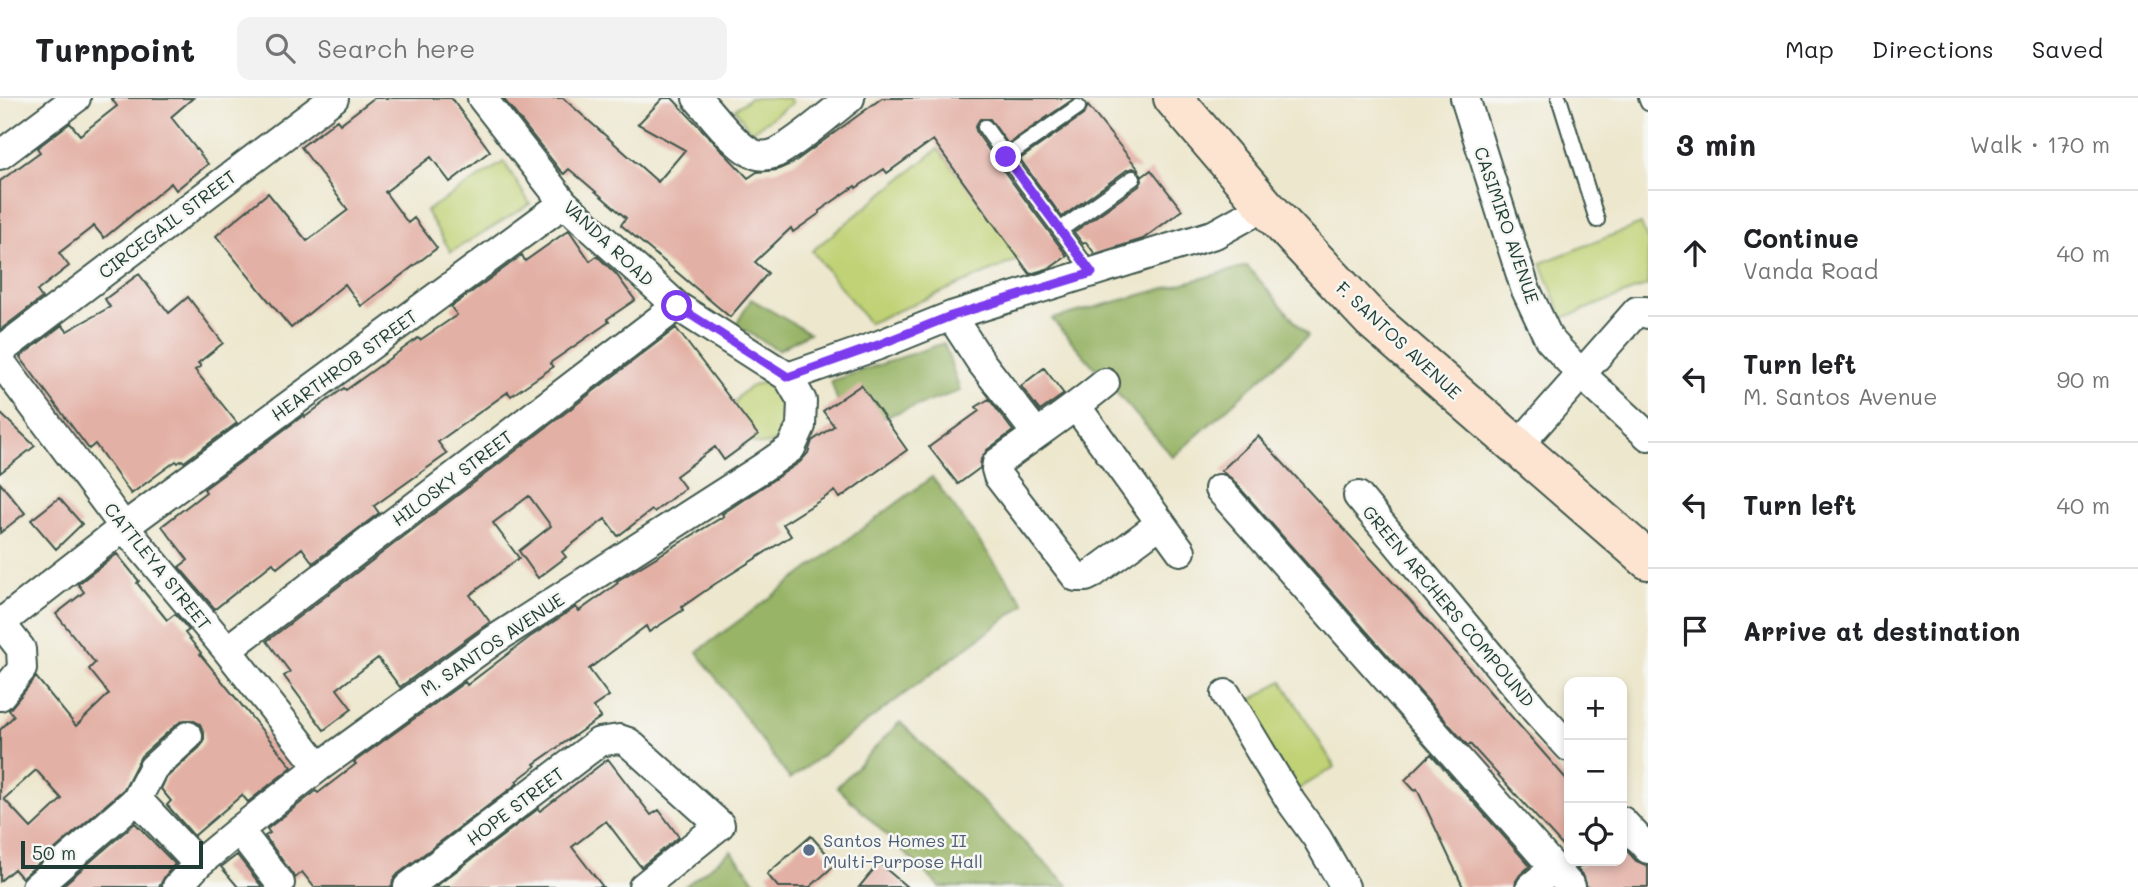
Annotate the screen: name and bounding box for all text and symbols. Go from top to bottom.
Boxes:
search box [237,17,727,80]
text: Turnpoint [35,27,195,70]
icon: search [261,29,299,67]
text: Search here [317,31,475,65]
text: Map [1785,33,1834,64]
text: Directions [1872,33,1994,64]
text: Saved [2032,33,2103,64]
text: 3 min [1676,124,1756,164]
text: Walk · 170 m [1970,129,2110,159]
route end [990,141,1021,172]
street label: CASIMIRO AVENUE [1469,143,1545,307]
street label: CIRCEGAIL STREET [93,164,241,284]
street label: VANDA ROAD [558,195,660,291]
text: Continue [1743,221,1859,255]
icon: ahead [1676,234,1714,272]
text: 40 m [2057,238,2110,268]
text: Vanda Road [1743,255,1878,285]
street label: F. SANTOS AVENUE [1331,276,1467,404]
route start [661,290,692,321]
street label: HEARTHROB STREET [266,304,422,426]
text: Turn left [1743,347,1856,381]
icon: left [1676,360,1714,398]
text: 90 m [2057,364,2110,394]
text: M. Santos Avenue [1743,381,1937,411]
street label: HILOSKY STREET [387,425,517,531]
icon: left [1676,486,1714,524]
text: Turn left [1743,488,1856,522]
text: 40 m [2057,490,2110,520]
street label: CATTLEYA STREET [99,497,217,635]
street label: GREEN ARCHERS COMPOUND [1357,500,1541,712]
street label: M. SANTOS AVENUE [415,587,569,701]
icon: arrive [1676,612,1714,650]
text: Arrive at destination [1743,614,2020,648]
map controls [1564,677,1627,866]
button: + [1564,677,1627,740]
button: − [1564,740,1627,803]
street label: HOPE STREET [461,761,569,851]
button: locate [1564,803,1627,866]
place label: Santos Homes II Multi-Purpose Hall [823,828,983,873]
scale bar [21,838,203,870]
text: 50 m [32,840,76,865]
marker: Santos Homes II Multi-Purpose Hall [801,842,817,858]

